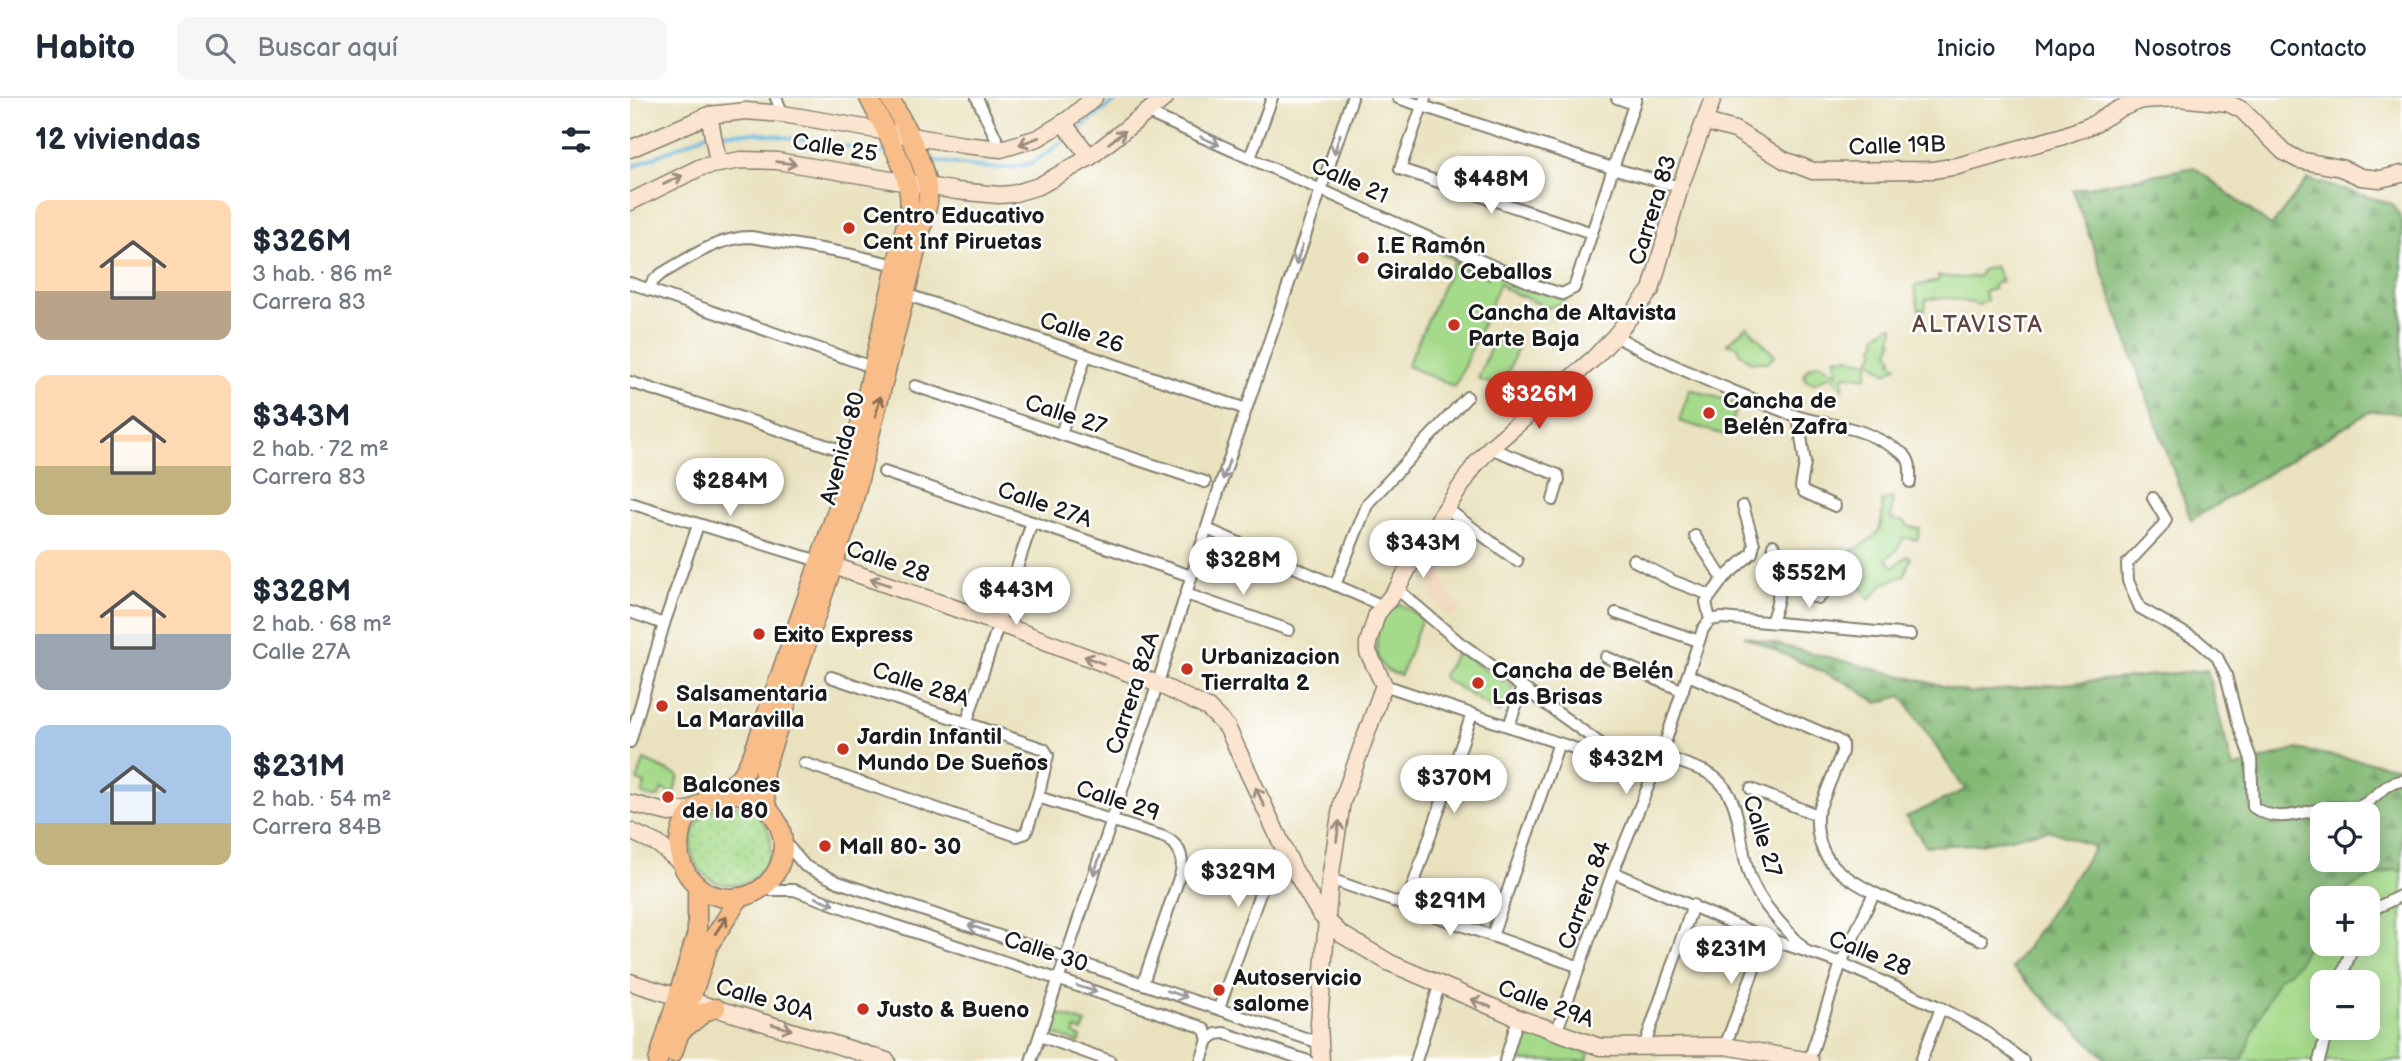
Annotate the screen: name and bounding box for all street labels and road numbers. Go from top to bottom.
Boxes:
street label: Calle 25 [790,127,880,169]
street label: Calle 19B [1848,130,1946,162]
street label: Calle 21 [1307,152,1392,210]
street label: Carrera 83 [1623,152,1683,269]
street label: Calle 26 [1036,306,1127,360]
street label: Avenida 80 [814,389,871,508]
street label: Calle 27 [1021,389,1111,441]
street label: Calle 27A [994,476,1097,534]
street label: Calle 28 [842,535,933,589]
street label: Carrera 82A [1100,628,1166,758]
street label: Calle 28A [869,656,974,714]
street label: Calle 29 [1072,774,1163,828]
street label: Calle 27 [1736,792,1788,881]
street label: Carrera 84 [1552,837,1618,954]
street label: Calle 30 [1000,925,1091,979]
street label: Calle 28 [1824,925,1915,983]
street label: Calle 30A [712,973,818,1028]
street label: Calle 29A [1494,974,1598,1035]

